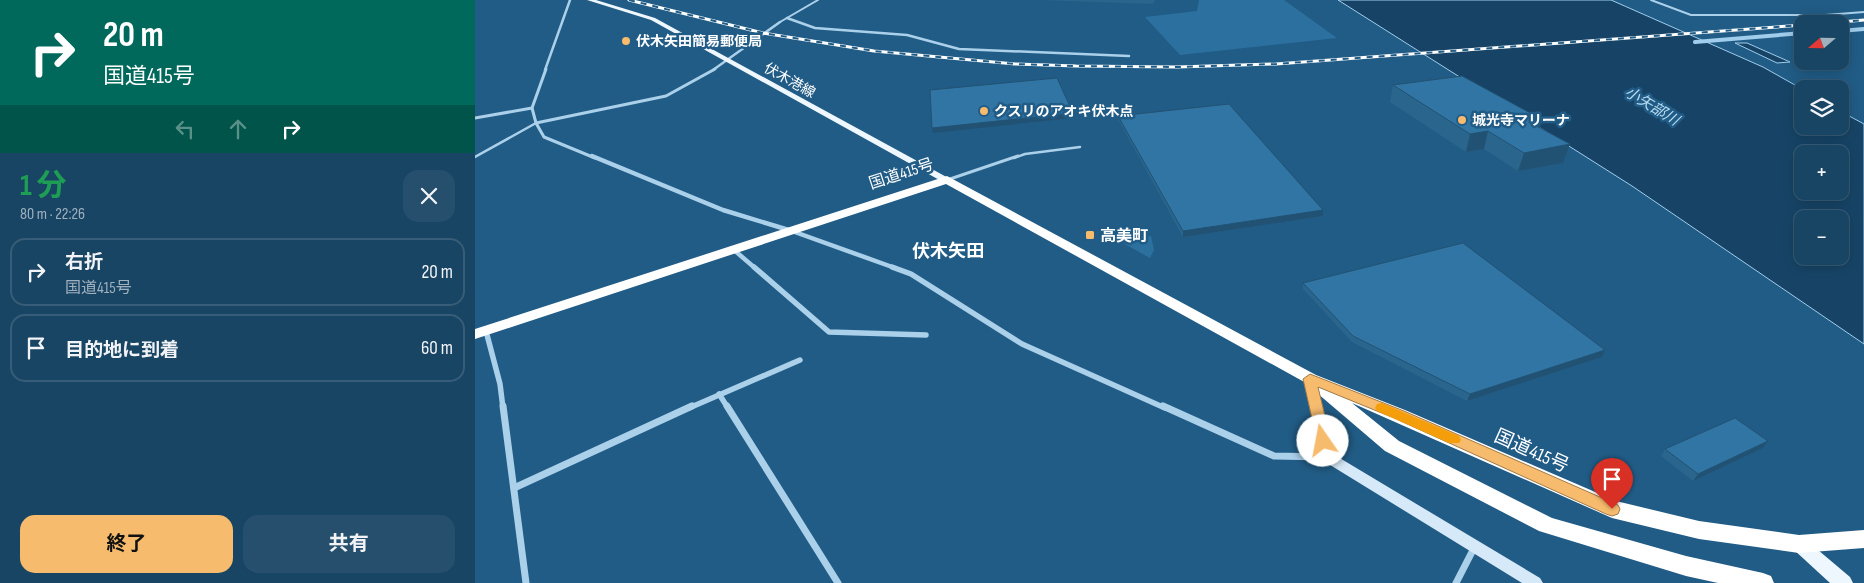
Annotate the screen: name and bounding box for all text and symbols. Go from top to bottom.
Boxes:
text: 20 m [103,14,164,57]
north arrow [1794,15,1849,70]
map controls [1794,15,1849,265]
icon: right [20,20,85,85]
place label: 伏木矢田簡易郵便局 [636,33,762,50]
marker: 伏木矢田簡易郵便局 [620,35,632,47]
street label: 伏木港線 [761,59,818,101]
text: 国道415号 [103,63,195,90]
button: layers [1794,80,1849,135]
water label: 小矢部川 [1621,83,1684,131]
place label: クスリのアオキ伏木点 [994,103,1134,120]
marker: クスリのアオキ伏木点 [978,105,990,117]
place label: 城光寺マリーナ [1472,112,1570,129]
marker: 城光寺マリーナ [1456,114,1468,126]
icon: left [171,115,199,143]
icon: ahead [224,115,252,143]
icon: right [277,115,305,143]
button: + [1794,145,1849,200]
street label: 国道415号 [867,155,936,194]
text: 1 分 [20,168,66,204]
button: close [403,170,455,222]
text: 80 m · 22:26 [20,205,85,224]
button: − [1794,210,1849,265]
place label: 高美町 [1100,227,1148,246]
marker: 高美町 [1084,229,1096,241]
district label: 伏木矢田 [912,241,984,262]
text: 右折 [65,251,103,274]
icon: right [22,258,50,286]
text: 20 m [421,261,453,284]
text: 国道415号 [65,279,132,298]
icon: arrive [22,334,50,362]
text: 60 m [421,337,453,360]
text: 目的地に到着 [65,339,179,362]
position arrow [1296,414,1348,466]
street label: 国道415号 [1490,425,1572,478]
pin [1591,458,1633,509]
icon: arrive [1598,465,1626,493]
button: 終了 [20,515,233,573]
button: 共有 [243,515,455,573]

